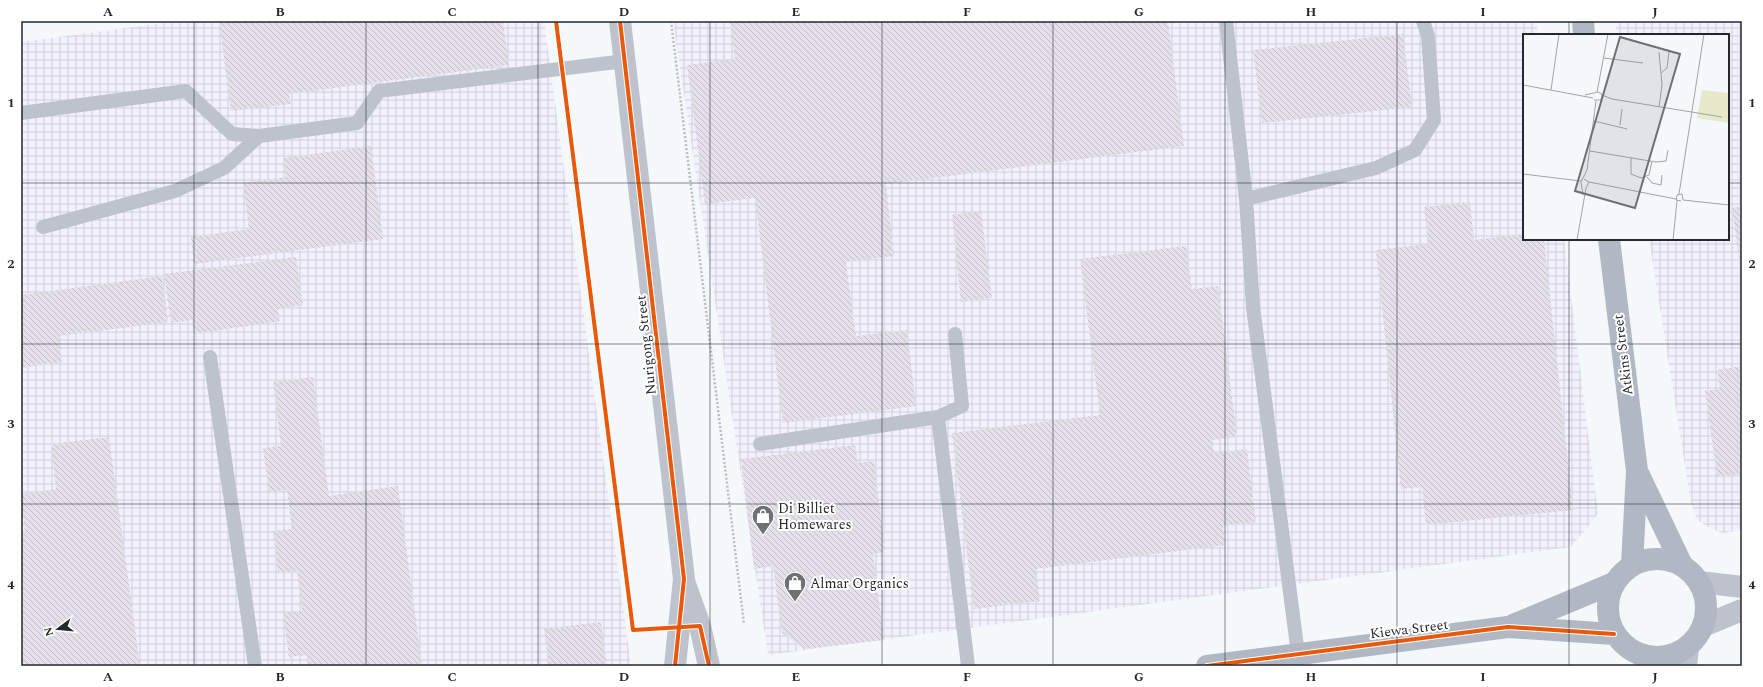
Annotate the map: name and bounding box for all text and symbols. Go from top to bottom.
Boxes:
text: A [103,2,113,22]
text: B [275,2,285,22]
text: C [447,2,457,22]
text: D [619,2,629,22]
text: E [792,2,801,22]
text: F [963,2,971,22]
text: G [1134,2,1144,22]
text: H [1306,2,1317,22]
text: I [1480,2,1486,22]
text: J [1652,2,1658,22]
inset map [1523,34,1729,240]
text: 1 [7,93,15,113]
text: 1 [1748,93,1756,113]
text: 2 [7,254,15,274]
text: 2 [1748,254,1756,274]
street label: Nurigong Street [630,294,662,396]
street label: Atkins Street [1608,313,1638,397]
text: 3 [7,414,15,434]
text: 3 [1748,414,1756,434]
place label: Di Billiet Homewares [778,498,852,535]
shop icon: Di Billiet Homewares [750,503,776,536]
shop icon: Almar Organics [782,570,808,603]
place label: Almar Organics [810,573,909,594]
text: 4 [7,575,15,595]
text: 4 [1748,575,1756,595]
north arrow [38,609,78,649]
street label: Kiewa Street [1369,614,1449,644]
text: N [39,625,58,638]
text: A [103,667,113,687]
text: B [275,667,285,687]
text: C [447,667,457,687]
text: D [619,667,629,687]
text: E [792,667,801,687]
text: F [963,667,971,687]
text: G [1134,667,1144,687]
text: H [1306,667,1317,687]
text: I [1480,667,1486,687]
text: J [1652,667,1658,687]

